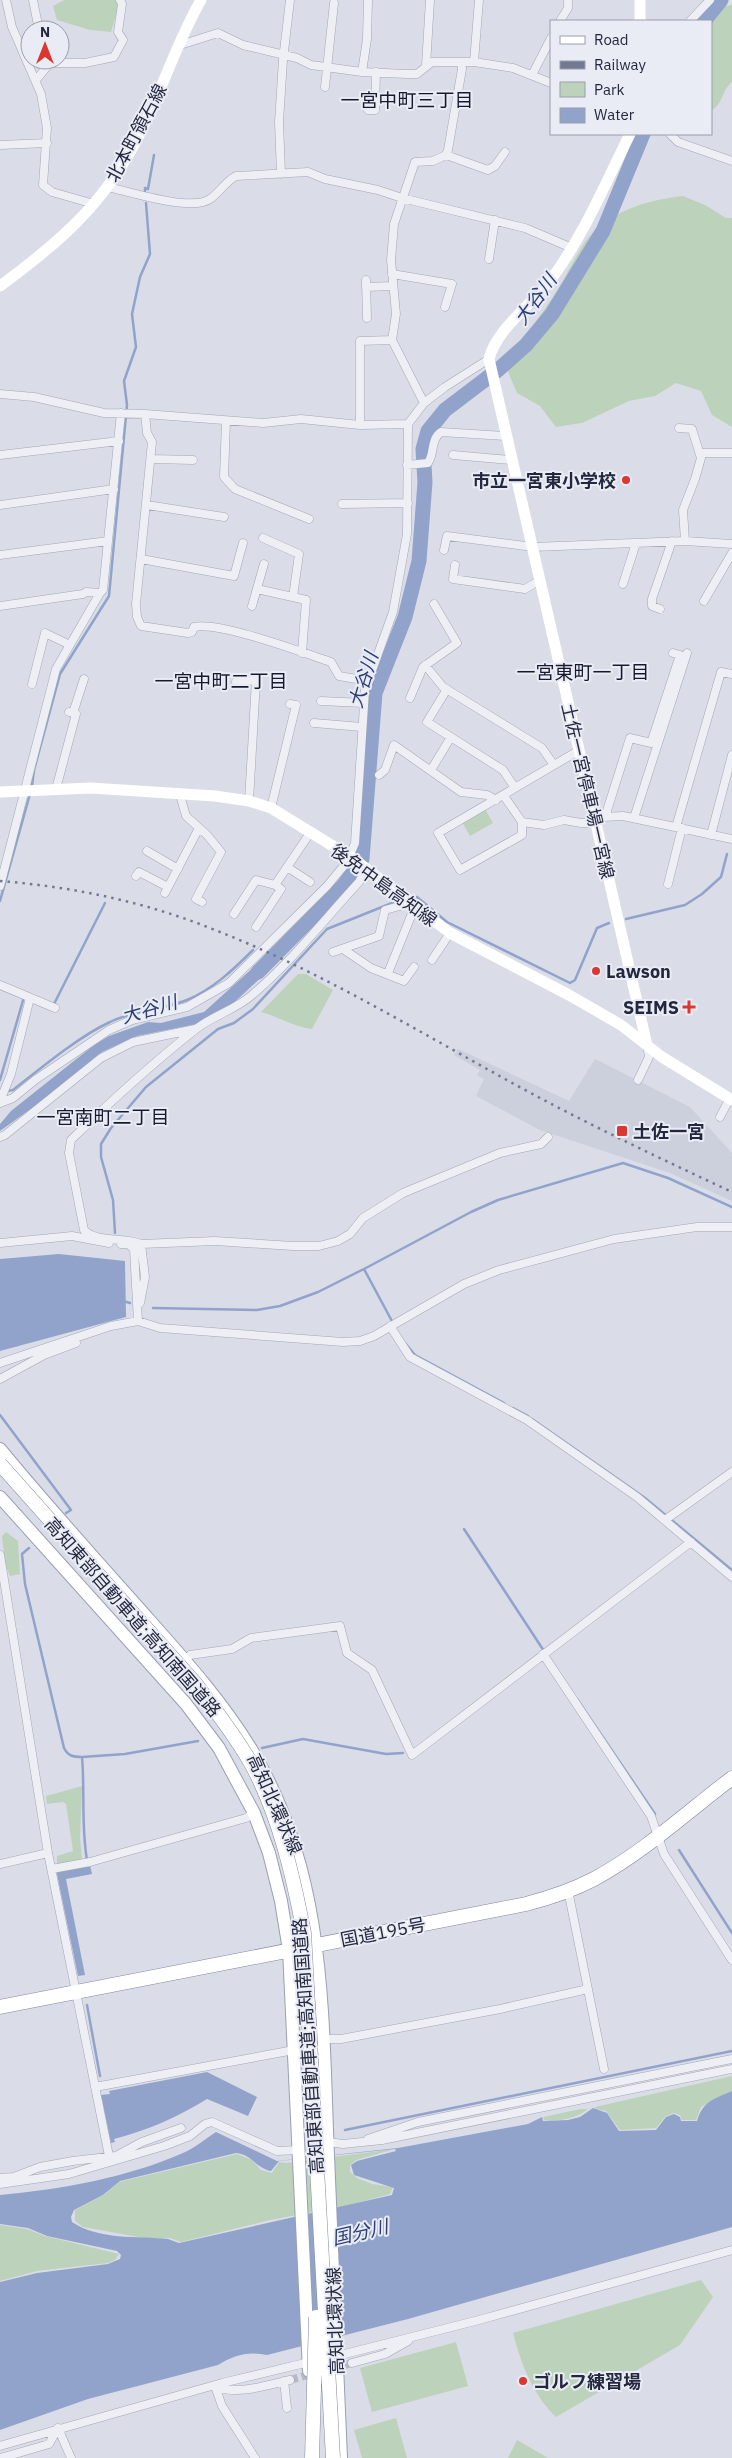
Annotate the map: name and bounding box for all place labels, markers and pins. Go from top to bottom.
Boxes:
place label: 市立一宮東小学校 [472,469,616,492]
marker: 市立一宮東小学校 [620,474,632,486]
place label: Lawson [606,960,671,983]
marker: Lawson [590,965,602,977]
place label: SEIMS [623,996,679,1019]
marker: SEIMS [683,1001,695,1013]
place label: 土佐一宮 [633,1120,705,1143]
marker: 土佐一宮 [615,1124,629,1138]
place label: ゴルフ練習場 [533,2370,641,2393]
marker: ゴルフ練習場 [517,2375,529,2387]

